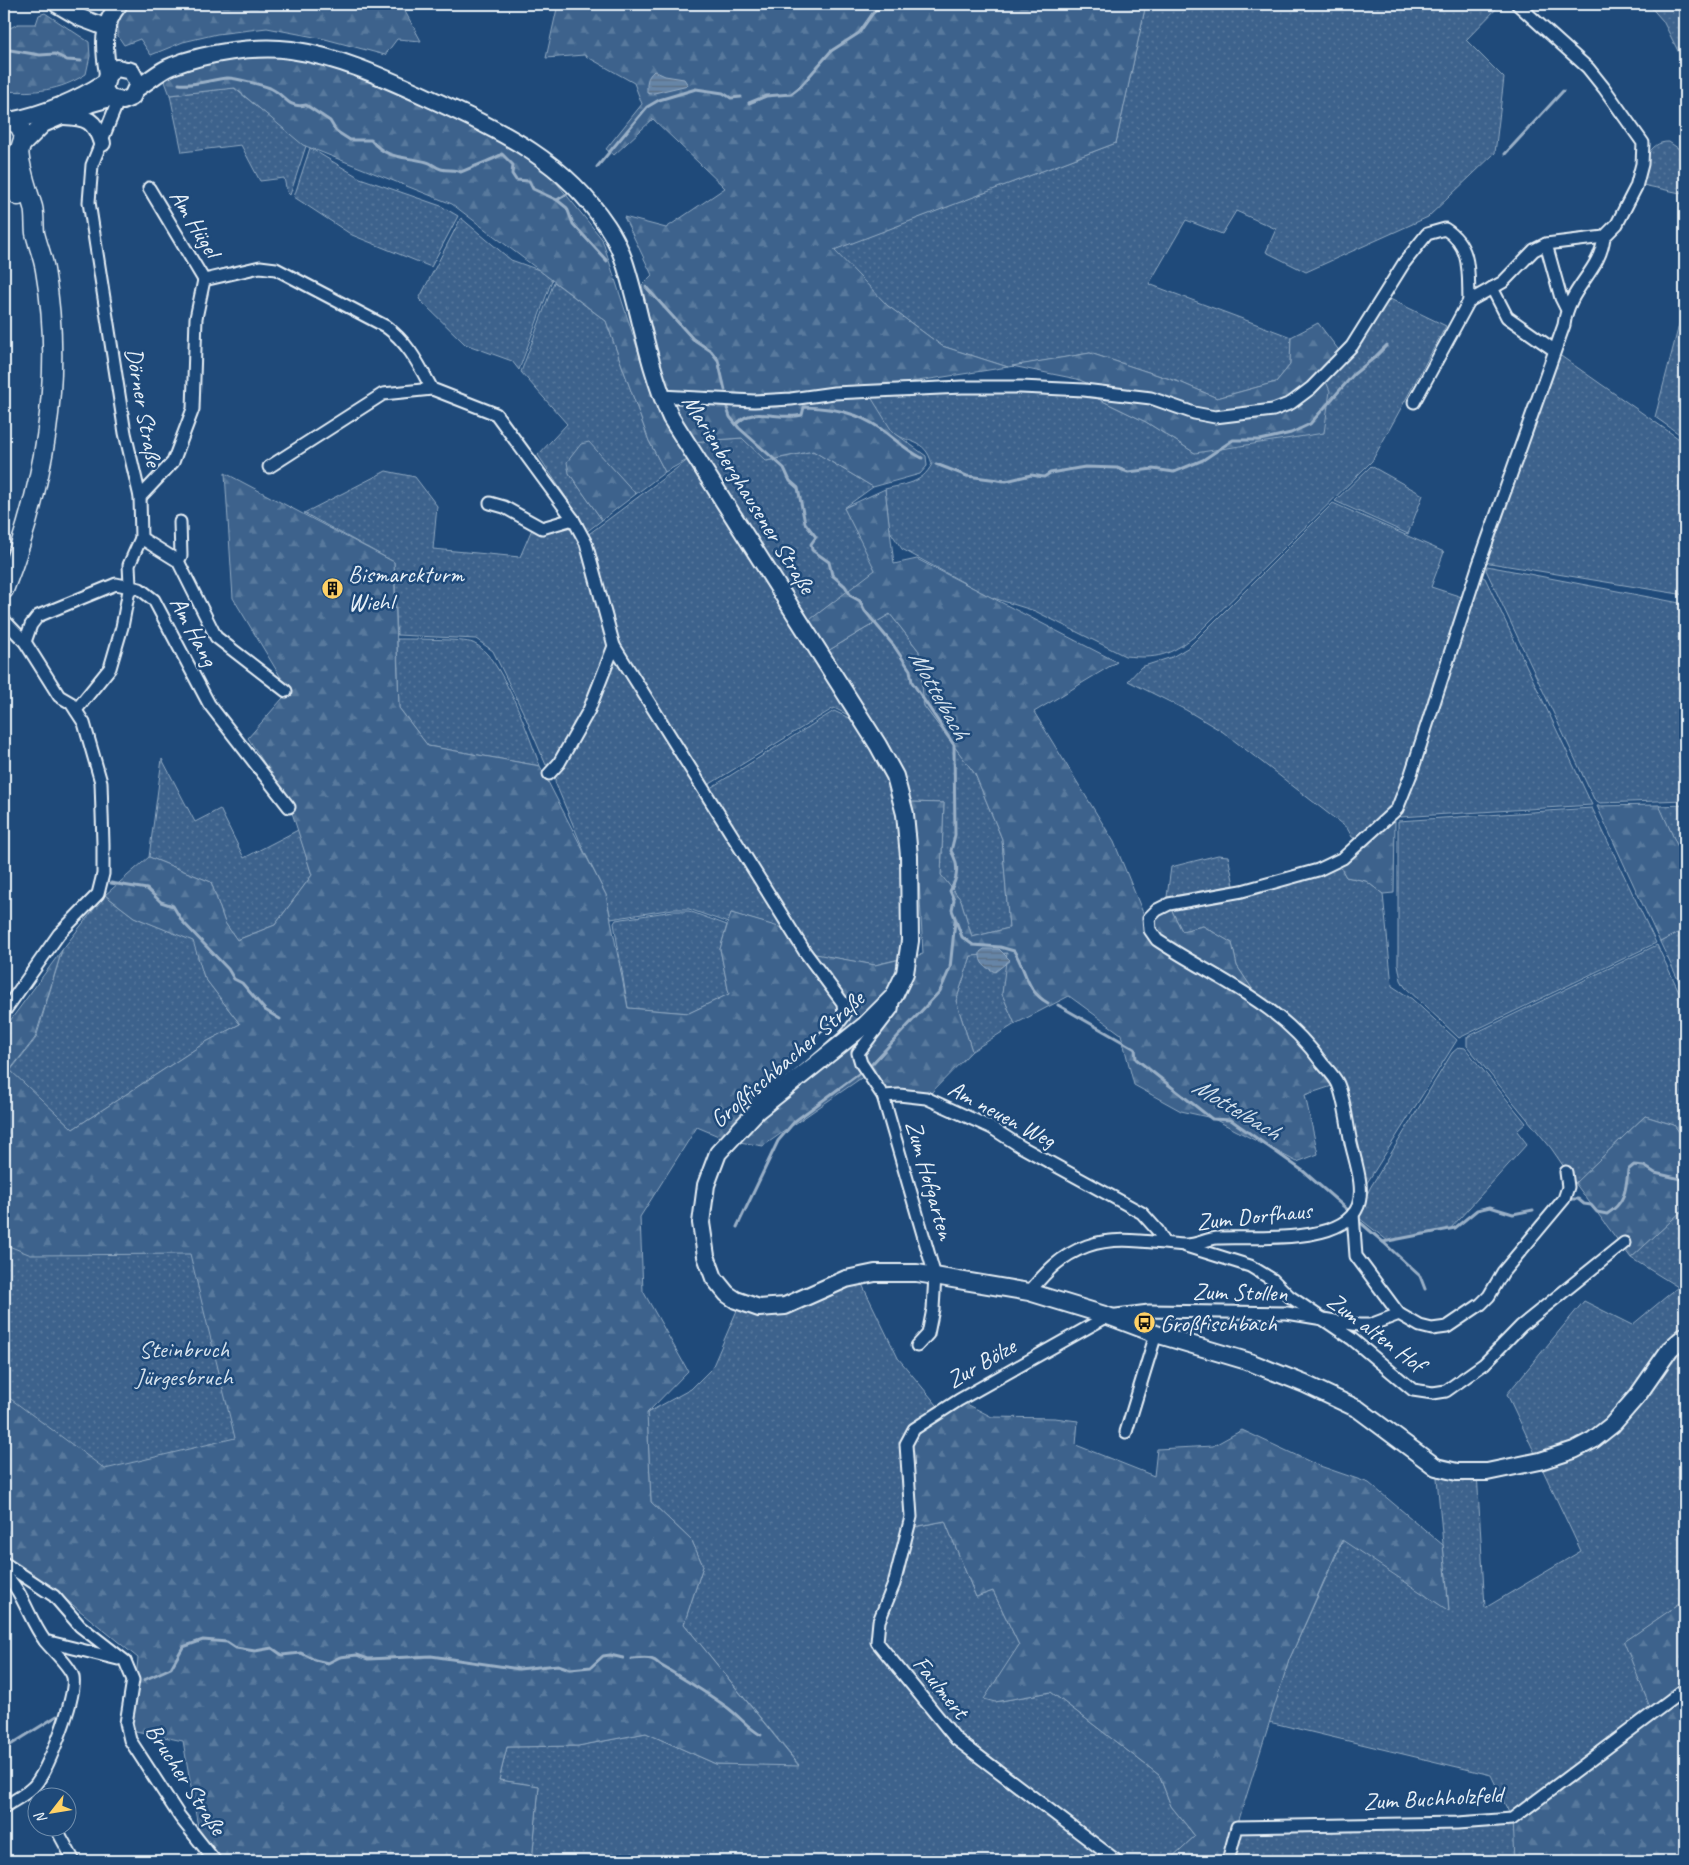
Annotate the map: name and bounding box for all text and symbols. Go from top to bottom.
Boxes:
street label: Am Hügel [163,184,229,266]
street label: Dörner Straße [119,345,170,471]
street label: Marienberghausener Straße [676,389,824,601]
place label: Bismarckturm Wiehl [348,559,465,617]
building icon: Bismarckturm Wiehl [320,576,344,600]
street label: Am Hang [163,591,225,672]
water label: Mottelbach [902,644,977,746]
street label: Großfischbacher Straße [704,982,872,1134]
water label: Mottelbach [1187,1070,1288,1148]
street label: Am neuen Weg [943,1073,1062,1155]
street label: Zum Hofgarten [899,1117,962,1244]
street label: Zum Dorfhaus [1195,1195,1315,1237]
street label: Zum Stollen [1192,1276,1288,1308]
street label: Zum alten Hof [1321,1285,1435,1382]
place label: Großfischbach [1160,1308,1278,1338]
bus stop icon: Großfischbach [1132,1311,1156,1335]
street label: Zur Bölze [941,1330,1023,1395]
park label: Steinbruch Jürgesbruch [134,1334,235,1392]
street label: Faulmert [906,1649,977,1726]
street label: Brucher Straße [139,1718,234,1842]
street label: Zum Buchholzfeld [1362,1779,1507,1817]
north arrow [28,1788,78,1838]
text: N [31,1808,51,1827]

